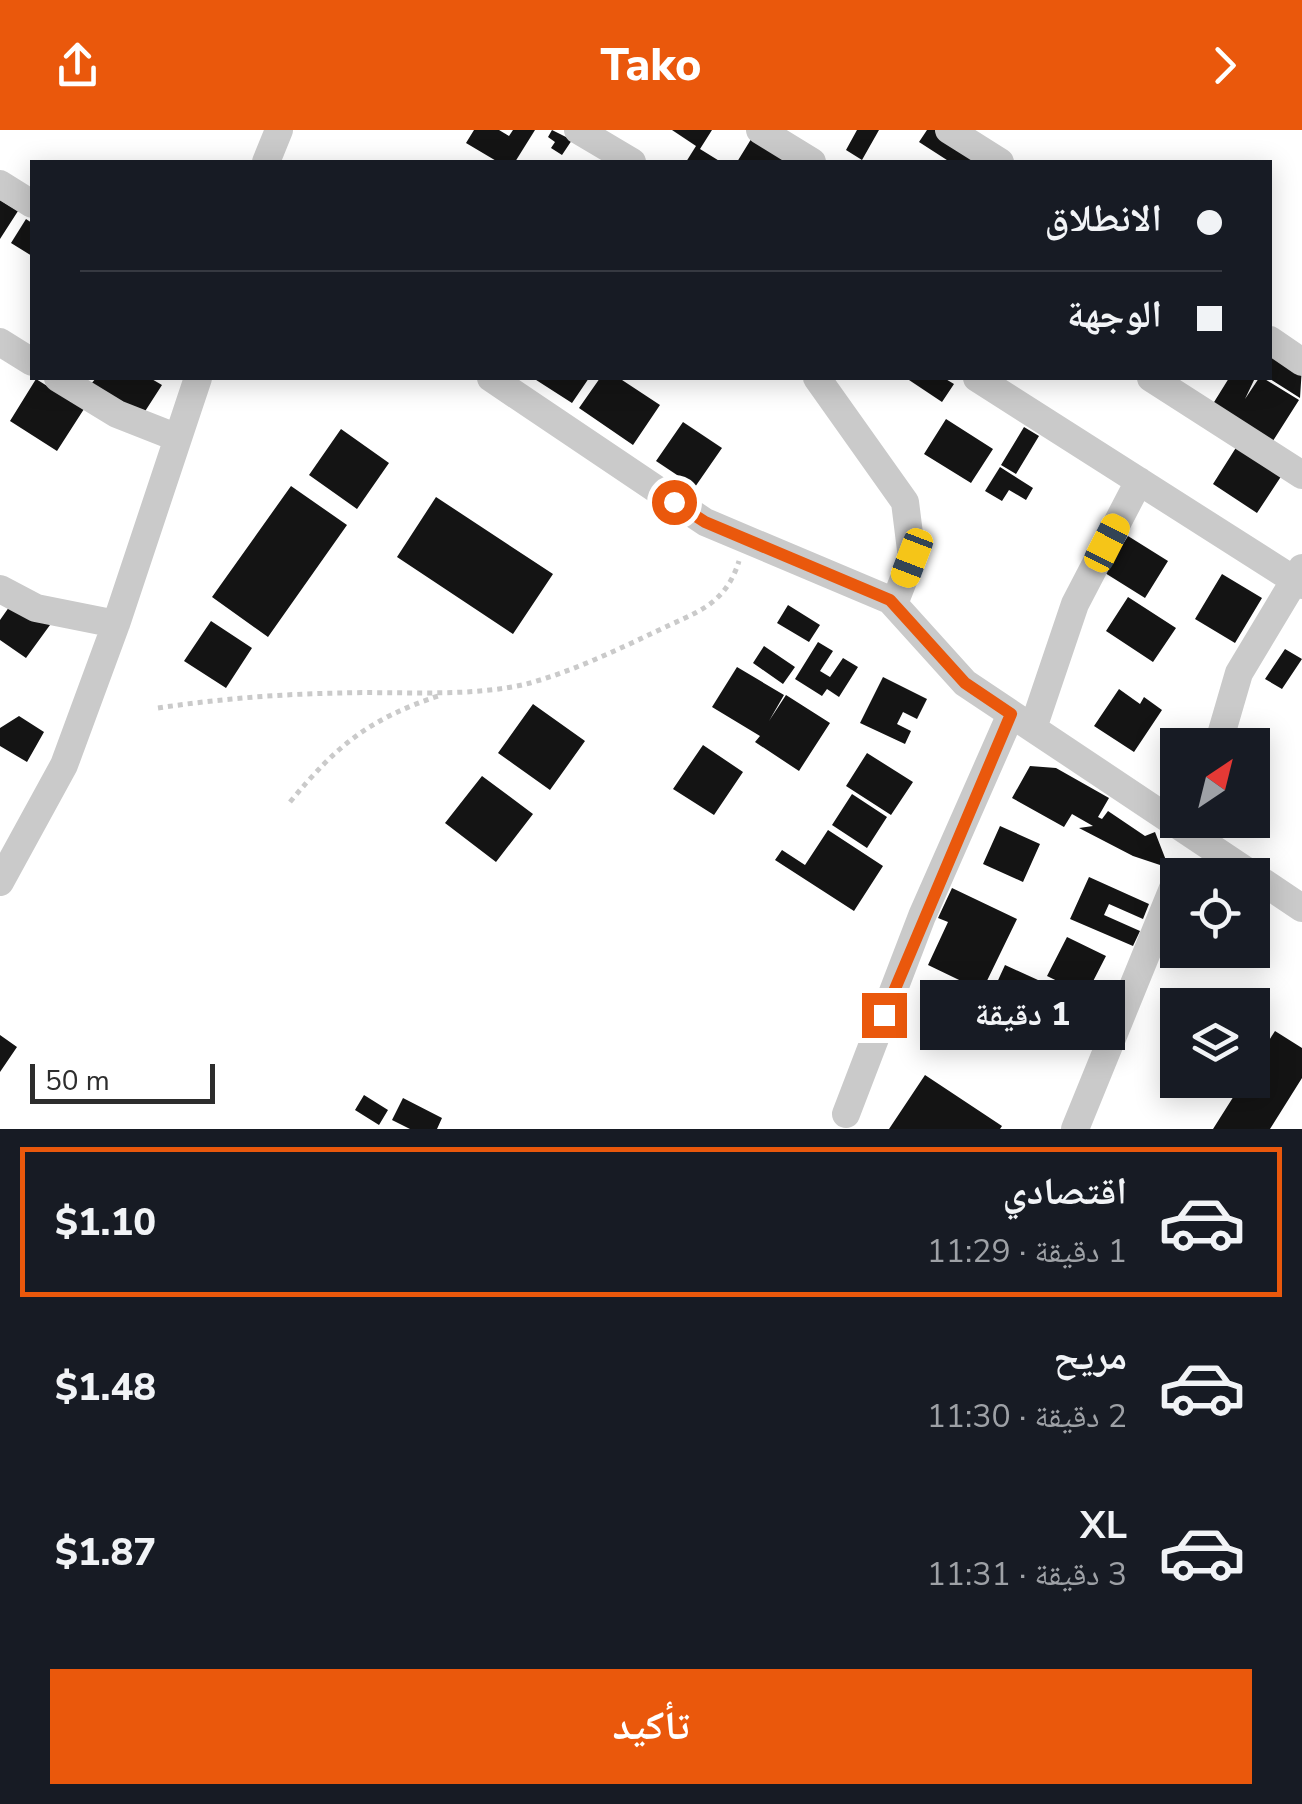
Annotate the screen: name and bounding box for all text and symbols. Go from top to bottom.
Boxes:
text: Tako [600,35,702,96]
icon: share [50,38,105,93]
icon: forward [1197,38,1252,93]
text: الانطلاق [1044,193,1162,244]
text: الوجهة [1067,289,1162,340]
route start [652,480,697,525]
car [1080,509,1134,577]
car [887,525,937,591]
north arrow [1160,728,1270,838]
map controls [1160,728,1270,1098]
button: locate [1160,858,1270,968]
callout: 1 دقيقة [919,980,1124,1050]
button: layers [1160,988,1270,1098]
route end [862,993,907,1038]
text: 1 دقيقة [975,993,1070,1036]
scale bar [30,1059,215,1104]
text: 50 m [45,1062,110,1100]
text: اقتصادي [1003,1166,1127,1217]
icon: car [1157,1177,1247,1267]
text: $1.10 [55,1197,156,1248]
text: 1 دقيقة · 11:29 [927,1230,1127,1273]
text: مريح [1053,1331,1127,1382]
icon: car [1157,1342,1247,1432]
text: $1.48 [55,1362,156,1413]
text: 2 دقيقة · 11:30 [927,1395,1127,1438]
text: XL [1080,1500,1127,1551]
icon: car [1157,1507,1247,1597]
text: $1.87 [55,1527,156,1578]
text: 3 دقيقة · 11:31 [927,1553,1127,1596]
button: تأكيد [50,1669,1252,1784]

